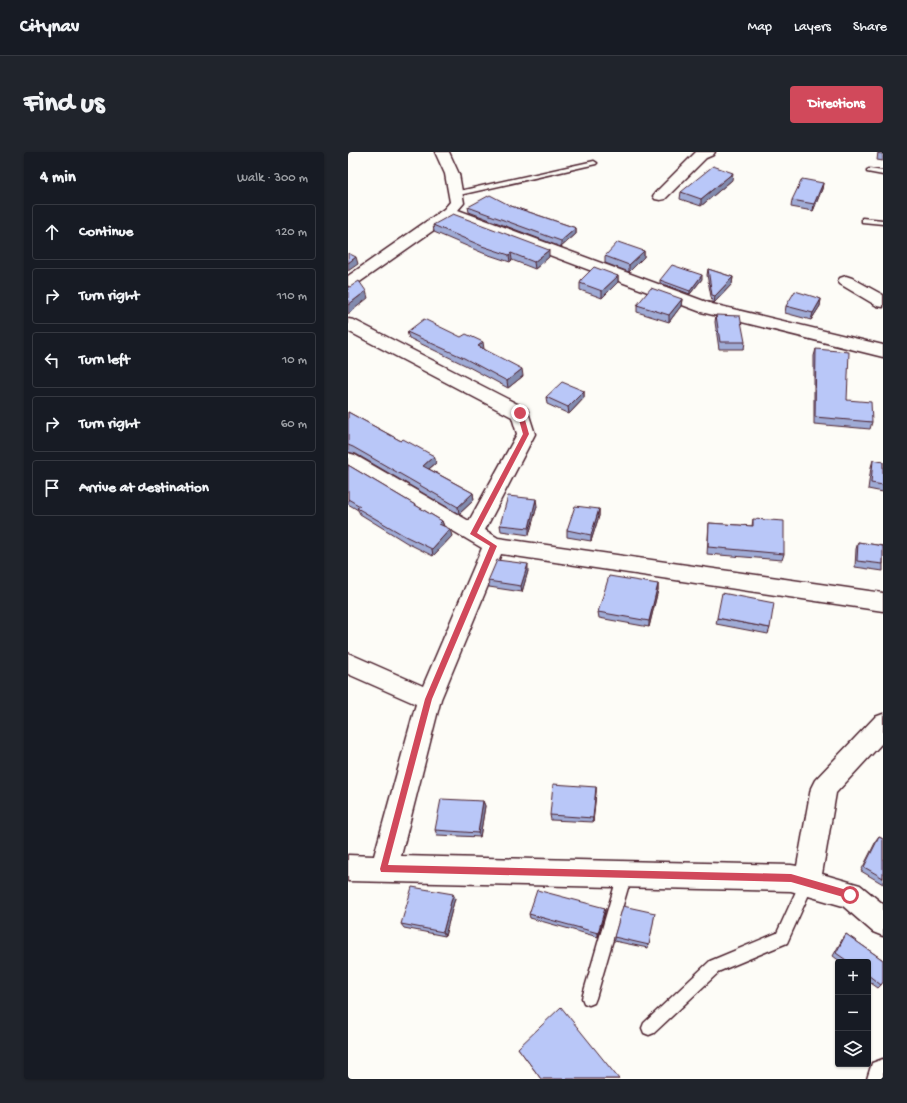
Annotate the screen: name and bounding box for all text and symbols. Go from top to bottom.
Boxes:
text: Citynav [20,16,79,39]
text: Map [748,19,772,36]
text: Layers [794,19,831,36]
text: Share [853,19,887,36]
button: Directions [790,86,883,123]
text: Find us [24,88,104,121]
text: 4 min [40,168,76,188]
text: Walk · 300 m [237,171,308,186]
icon: ahead [41,221,63,243]
text: Continue [79,223,133,241]
text: 120 m [276,225,307,240]
icon: right [41,285,63,307]
text: Turn right [79,287,139,305]
text: 110 m [277,289,307,304]
icon: left [41,349,63,371]
text: Turn left [79,351,130,369]
text: 10 m [282,353,307,368]
route end [511,404,529,422]
icon: right [41,413,63,435]
text: Turn right [79,415,139,433]
text: 60 m [281,417,307,432]
icon: arrive [41,477,63,499]
text: Arrive at destination [79,479,209,497]
route start [841,886,859,904]
map controls [835,959,871,1067]
button: + [835,959,871,995]
button: − [835,995,871,1031]
button: layers [835,1031,871,1067]

